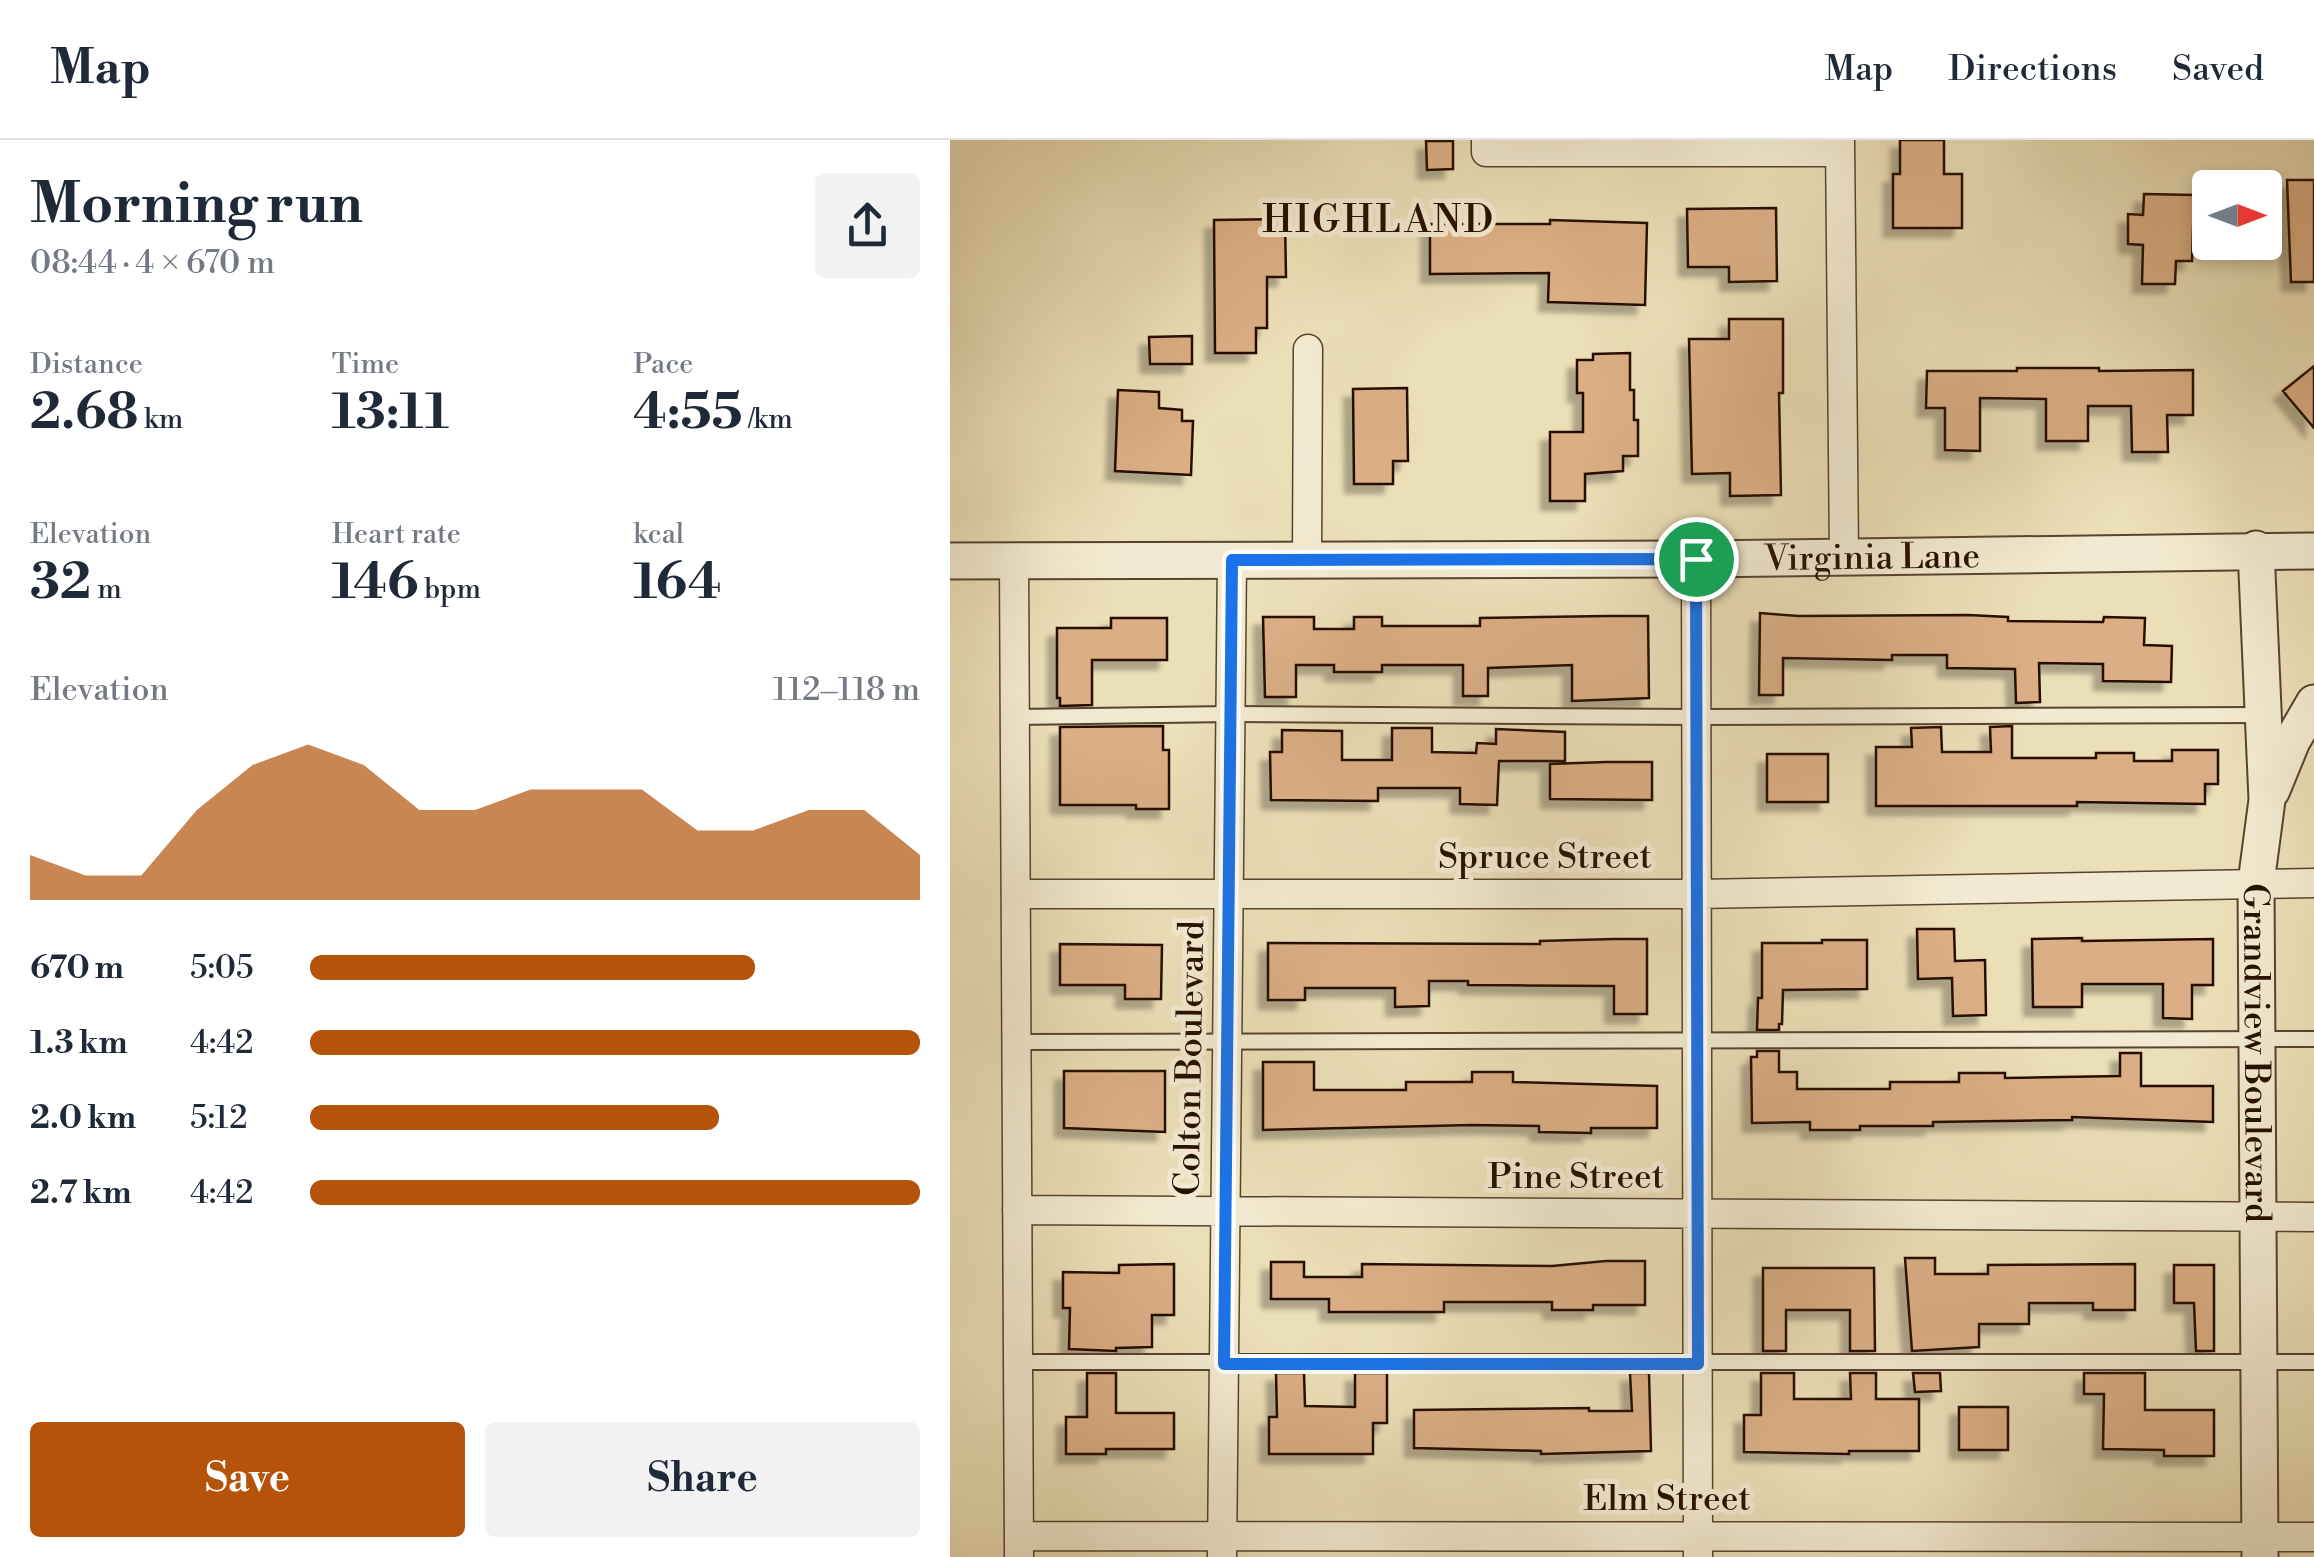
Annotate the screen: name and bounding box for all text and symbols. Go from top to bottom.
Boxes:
text: Map [50,39,151,99]
text: Map [1824,48,1893,91]
text: Directions [1948,48,2117,91]
text: Saved [2172,48,2264,91]
north arrow [2192,170,2282,260]
map controls [2192,170,2282,260]
text: Morning run [30,171,363,240]
button: share [815,173,920,278]
district label: HIGHLAND [1262,197,1496,244]
text: 08:44 · 4 × 670 m [30,243,275,283]
text: Distance [30,347,143,382]
text: Time [332,347,399,382]
text: Pace [633,347,693,382]
text: 2.68 [30,382,138,444]
text: 13:11 [332,382,449,444]
text: 4:55 [633,382,743,444]
text: km [138,402,183,437]
text: /km [743,402,793,437]
text: Elevation [30,517,151,552]
text: Heart rate [332,517,461,552]
text: kcal [633,517,684,552]
pin [1654,517,1739,602]
icon: arrive [1669,532,1724,587]
street label: Virginia Lane [1763,535,1980,581]
text: 32 [30,552,91,614]
text: 146 [332,552,418,614]
text: 164 [633,552,722,614]
text: m [91,572,122,607]
text: bpm [418,572,481,607]
text: Elevation [30,670,169,710]
text: 112–118 m [773,670,920,710]
street label: Spruce Street [1438,836,1652,879]
street label: Grandview Boulevard [2233,883,2278,1223]
street label: Colton Boulevard [1167,920,1214,1196]
text: 670 m [30,948,124,988]
text: 5:05 [190,948,254,988]
text: 1.3 km [30,1023,128,1063]
text: 4:42 [190,1023,254,1063]
text: 2.0 km [30,1098,136,1138]
text: 5:12 [190,1098,248,1138]
street label: Pine Street [1488,1156,1664,1199]
text: 2.7 km [30,1173,132,1213]
text: 4:42 [190,1173,254,1213]
button: Save [30,1422,465,1537]
button: Share [485,1422,920,1537]
street label: Elm Street [1583,1478,1751,1521]

